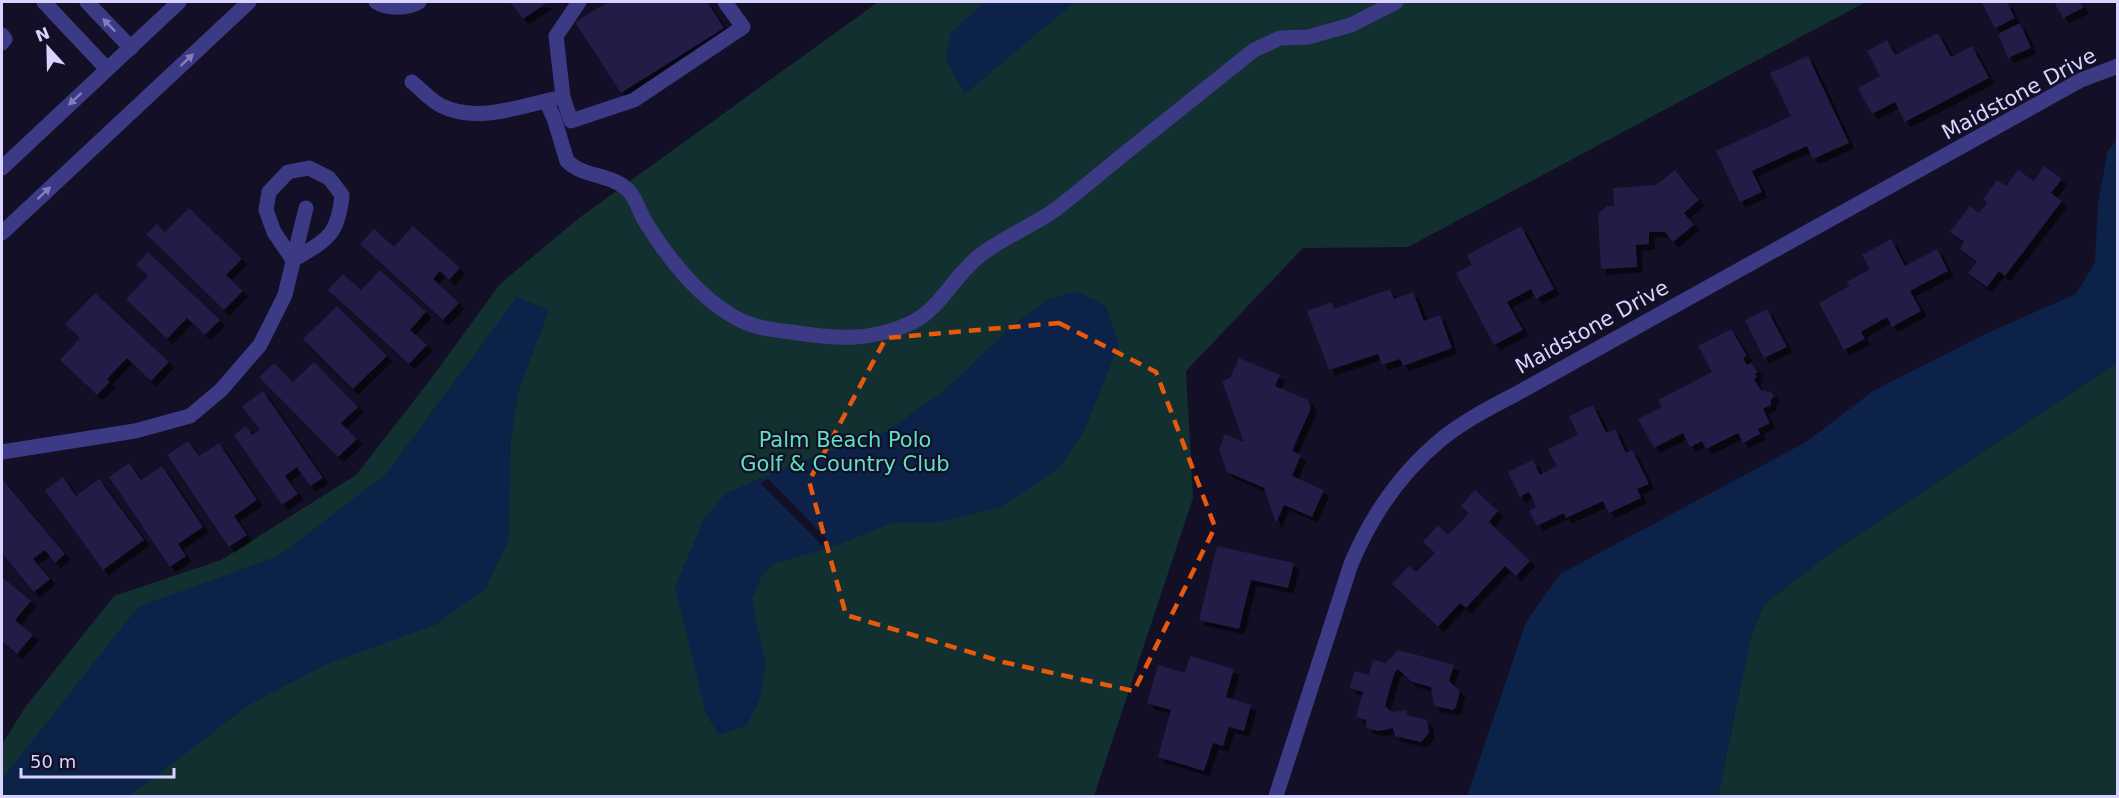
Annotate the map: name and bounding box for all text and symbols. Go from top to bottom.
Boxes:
north arrow [18,18,78,78]
one-way arrow [103,18,117,32]
text: N [33,23,52,46]
street label: Maidstone Drive [1938,43,2100,145]
one-way arrow [179,53,194,67]
one-way arrow [68,91,82,105]
one-way arrow [37,186,52,200]
street label: Maidstone Drive [1511,275,1673,379]
park label: Palm Beach Polo Golf & Country Club [740,428,950,476]
scale bar [21,741,174,779]
text: 50 m [30,751,76,772]

